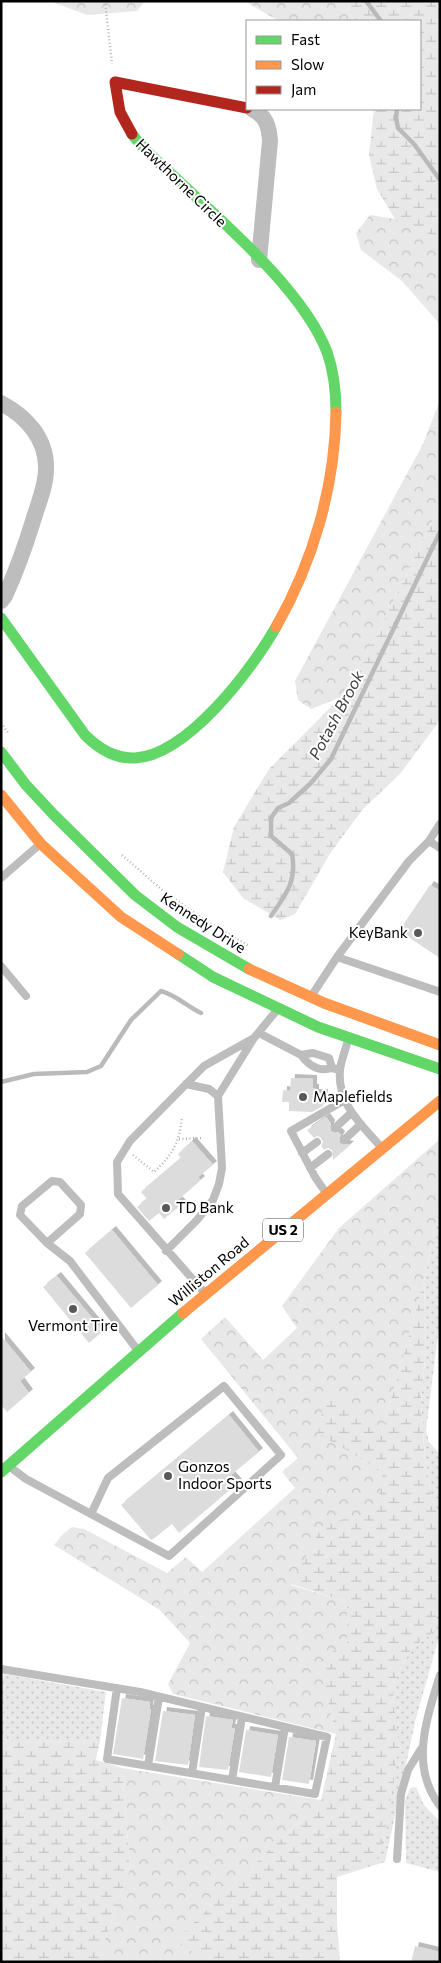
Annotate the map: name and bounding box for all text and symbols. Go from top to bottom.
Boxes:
legend [246,20,421,110]
text: Fast [291,30,320,48]
text: Slow [291,55,324,73]
text: Jam [291,80,316,98]
street label: Hawthorne Circle [133,134,231,230]
water label: Potash Brook [304,667,367,762]
street label: Kennedy Drive [158,888,250,956]
place label: KeyBank [349,923,408,941]
marker: KeyBank [412,927,424,939]
place label: Maplefields [313,1087,393,1105]
marker: Maplefields [297,1091,309,1103]
place label: TD Bank [176,1198,234,1216]
marker: TD Bank [160,1202,172,1214]
road number: US 2 [263,1218,303,1242]
street label: Williston Road [165,1233,252,1310]
marker: Vermont Tire [67,1303,79,1315]
place label: Vermont Tire [28,1316,118,1334]
place label: Gonzos Indoor Sports [178,1457,272,1492]
marker: Gonzos Indoor Sports [162,1470,174,1482]

